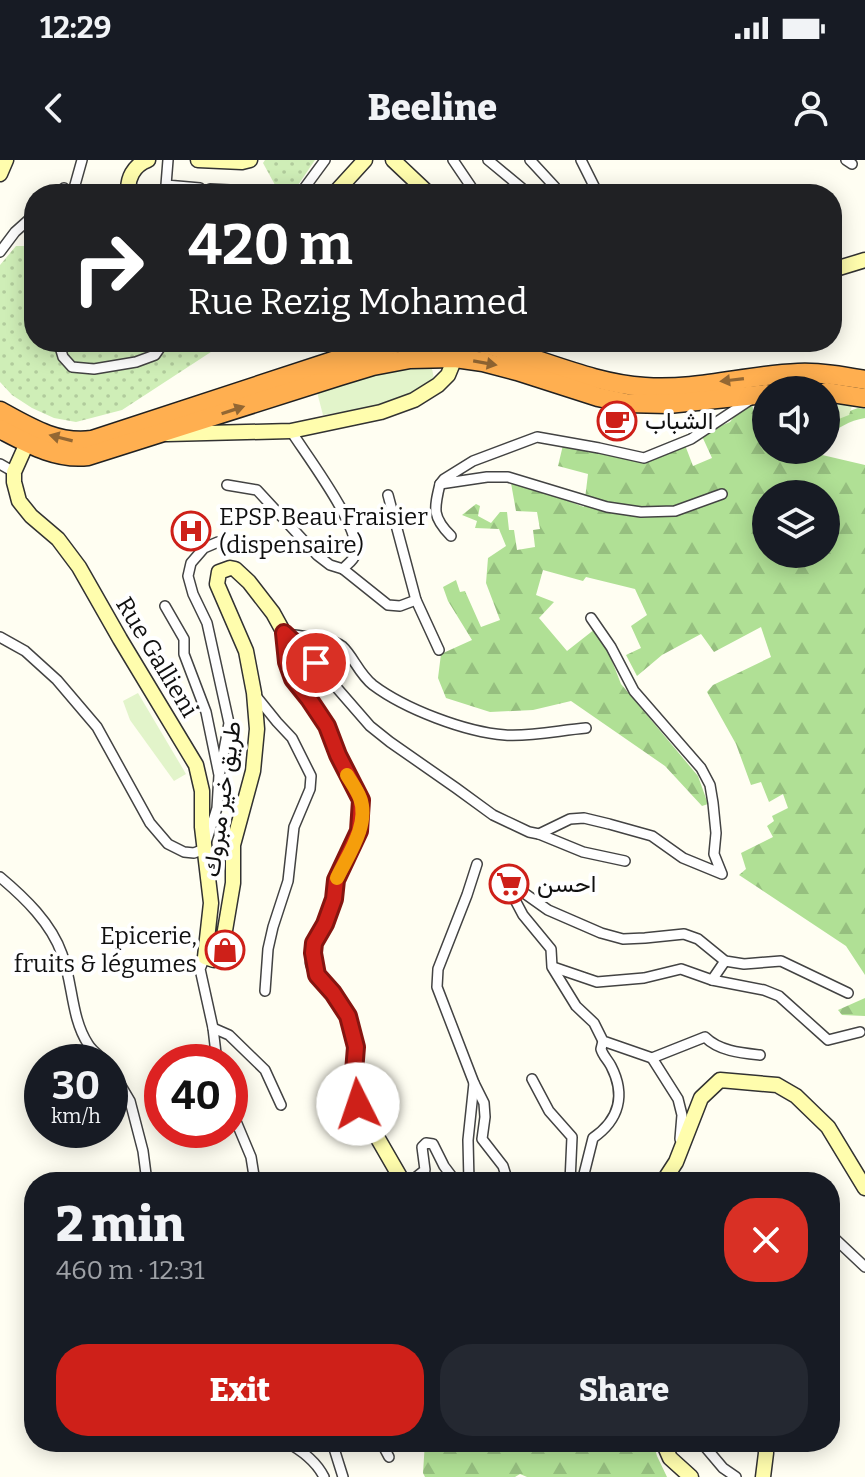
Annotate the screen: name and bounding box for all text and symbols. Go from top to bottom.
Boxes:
text: 12:29 [40,10,111,46]
icon: back [32,86,76,130]
text: Beeline [368,86,497,130]
icon: person [789,86,833,130]
text: 420 m [188,212,353,279]
icon: right [56,216,160,320]
text: Rue Rezig Mohamed [188,280,528,324]
one-way arrow [473,357,498,369]
one-way arrow [719,374,744,387]
map controls [752,376,840,568]
button: sound [752,376,840,464]
cafe icon: الشباب [596,400,638,442]
one-way arrow [221,404,245,416]
place label: الشباب [645,407,713,435]
one-way arrow [48,431,73,444]
button: layers [752,480,840,568]
place label: EPSP Beau Fraisier (dispensaire) [219,503,428,559]
hospital icon: EPSP Beau Fraisier (dispensaire) [170,510,212,552]
street label: Rue Gallieni [110,592,204,722]
pin [282,629,350,697]
icon: arrive [294,641,338,685]
street label: طريق خير مبروك [197,719,248,879]
supermarket icon: احسن [488,863,530,905]
place label: احسن [537,870,596,898]
place label: Epicerie, fruits & légumes [14,922,197,978]
shop icon: Epicerie, fruits & légumes [204,929,246,971]
speed limit sign: 40 [144,1044,248,1148]
text: 30 [52,1062,100,1110]
position arrow [316,1062,400,1146]
text: km/h [51,1104,101,1128]
text: 2 min [56,1196,184,1254]
button: close [724,1198,808,1282]
text: 460 m · 12:31 [56,1255,205,1286]
button: Exit [56,1344,424,1436]
button: Share [440,1344,808,1436]

